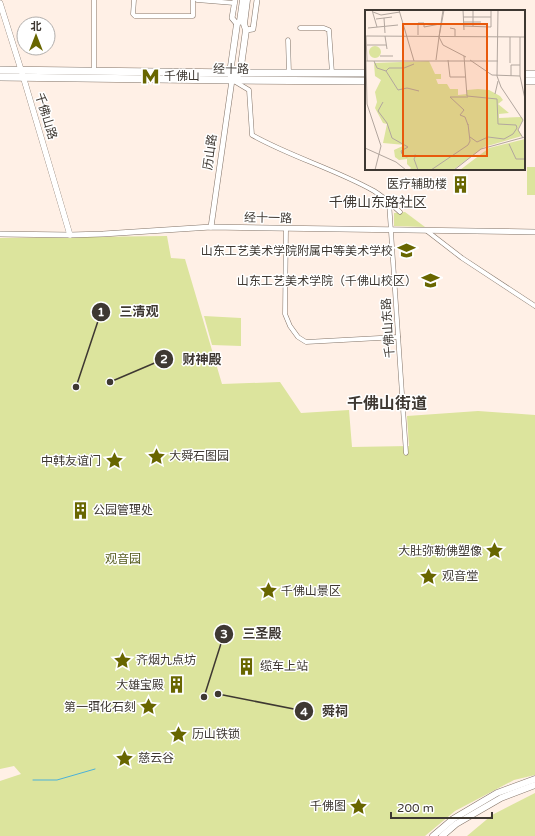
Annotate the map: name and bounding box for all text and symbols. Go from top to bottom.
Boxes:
inset map [365,10,525,170]
north arrow [16,16,56,56]
text: 北 [31,20,42,33]
street label: 经十路 [213,62,249,76]
metro station icon: 千佛山 [141,66,161,86]
place label: 千佛山 [164,69,200,83]
street label: 千佛山路 [32,91,60,141]
street label: 历山路 [201,133,219,171]
building icon: 医疗辅助楼 [450,174,470,194]
place label: 医疗辅助楼 [387,177,447,191]
district label: 千佛山东路社区 [329,194,427,211]
street label: 经十一路 [244,211,292,225]
school or university icon: 山东工艺美术学院附属中等美术学校 [396,241,416,261]
place label: 山东工艺美术学院附属中等美术学校 [201,244,393,258]
school or university icon: 山东工艺美术学院（千佛山校区） [420,271,440,291]
place label: 山东工艺美术学院（千佛山校区） [237,274,417,288]
street label: 千佛山东路 [379,298,397,358]
callout: 三清观 [91,299,166,324]
text: 三清观 [119,304,159,320]
text: 1 [97,305,105,319]
callout: 财神殿 [154,347,229,372]
text: 2 [160,352,168,366]
text: 财神殿 [182,352,222,368]
district label: 千佛山街道 [347,394,427,414]
place icon: 大舜石图园 [146,446,166,466]
place label: 大舜石图园 [169,449,229,463]
place icon: 中韩友谊门 [104,451,124,471]
place label: 中韩友谊门 [41,454,101,468]
building icon: 公园管理处 [70,500,90,520]
place label: 公园管理处 [93,503,153,517]
place icon: 大肚弥勒佛塑像 [485,541,505,561]
place label: 大肚弥勒佛塑像 [398,544,482,558]
park label: 观音园 [105,552,141,566]
place icon: 观音堂 [419,566,439,586]
place label: 观音堂 [442,569,478,583]
place icon: 千佛山景区 [258,581,278,601]
place label: 千佛山景区 [281,584,341,598]
callout: 三圣殿 [214,621,289,646]
text: 三圣殿 [242,626,282,642]
text: 3 [220,627,228,641]
place icon: 齐烟九点坊 [113,650,133,670]
place label: 齐烟九点坊 [136,653,196,667]
building icon: 缆车上站 [237,656,257,676]
place label: 缆车上站 [260,659,308,673]
building icon: 大雄宝殿 [167,675,187,695]
place label: 大雄宝殿 [116,678,164,692]
place icon: 第一弭化石刻 [139,697,159,717]
callout: 舜祠 [294,699,356,724]
place label: 第一弭化石刻 [64,700,136,714]
text: 舜祠 [322,704,348,720]
text: 4 [300,705,308,719]
place icon: 历山铁锁 [169,724,189,744]
place label: 历山铁锁 [192,727,240,741]
place icon: 慈云谷 [115,748,135,768]
place label: 慈云谷 [138,751,174,765]
scale bar [391,794,492,820]
place icon: 千佛图 [349,796,369,816]
place label: 千佛图 [310,799,346,813]
text: 200 m [397,801,434,815]

